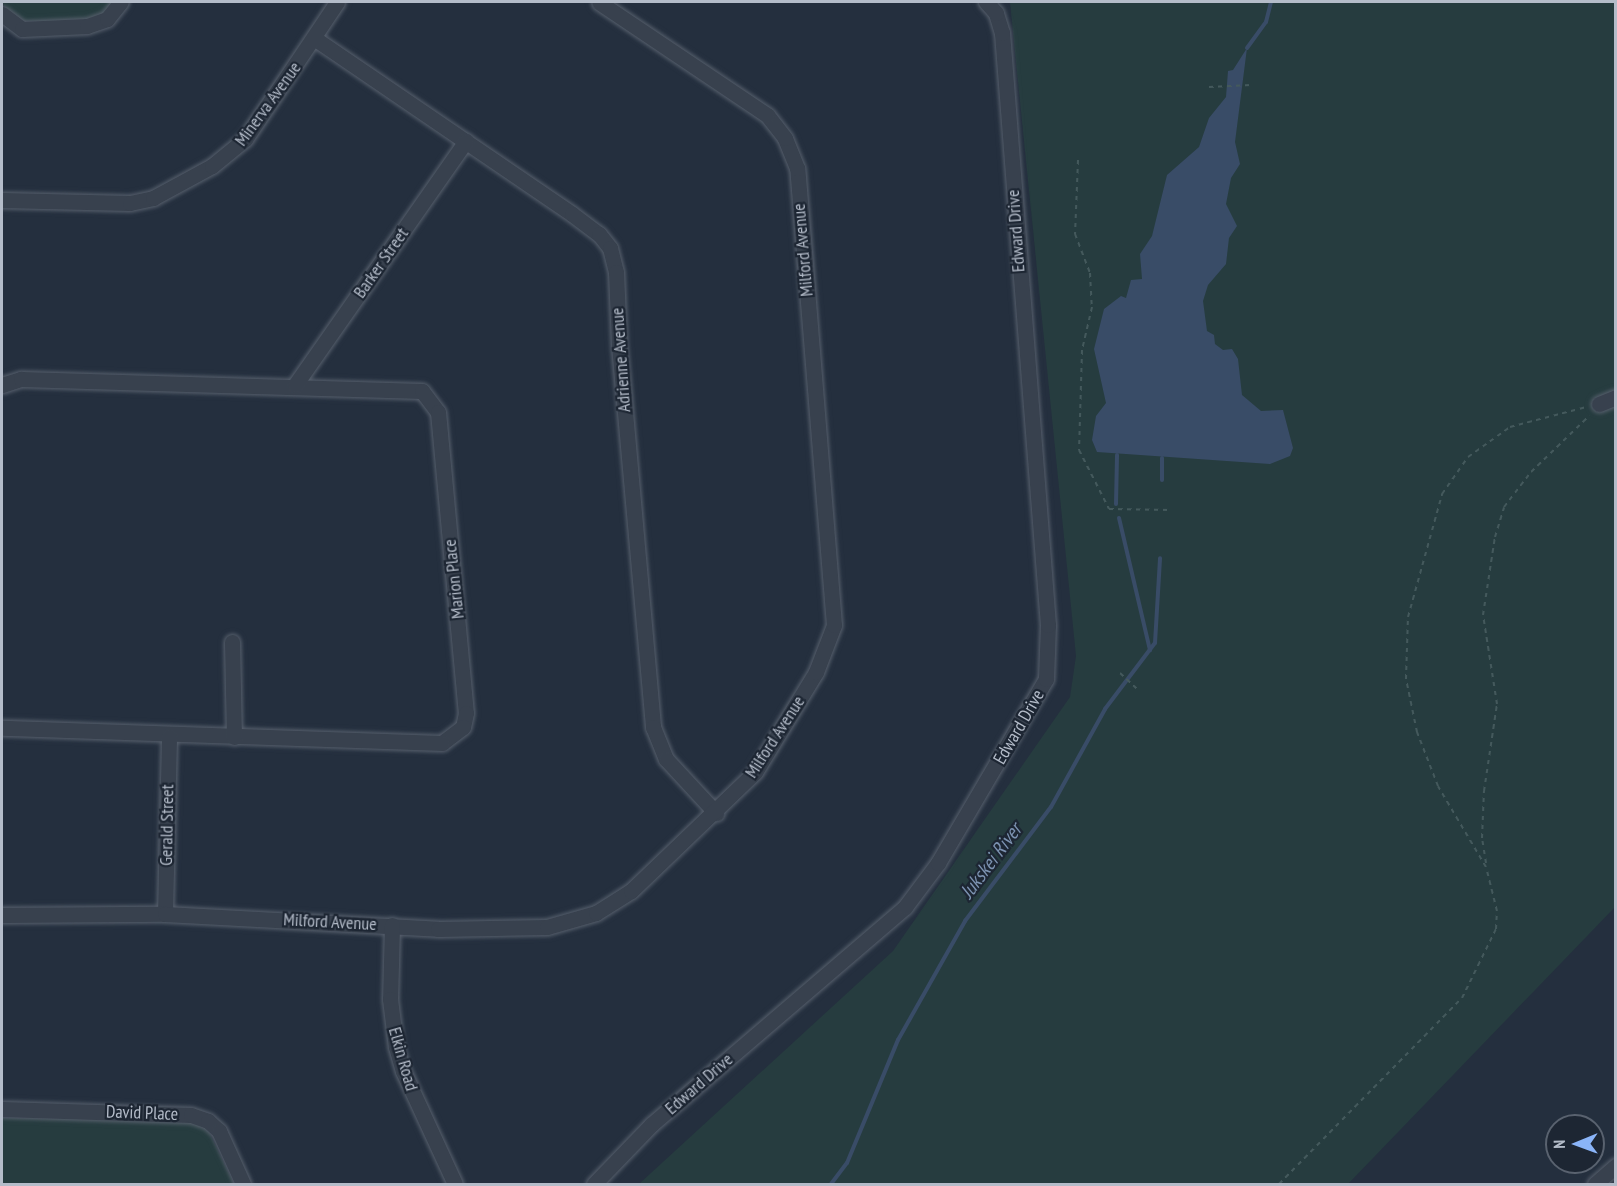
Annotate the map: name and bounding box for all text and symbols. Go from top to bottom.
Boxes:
street label: Minerva Avenue [230,58,306,150]
street label: Edward Drive [1002,189,1030,273]
street label: Milford Avenue [788,202,818,298]
street label: Barker Street [349,224,413,302]
street label: Adrienne Avenue [607,307,635,413]
street label: Marion Place [439,538,469,620]
street label: Edward Drive [989,686,1049,768]
street label: Milford Avenue [740,692,810,782]
street label: Gerald Street [155,784,179,866]
water label: Jukskei River [955,819,1027,903]
street label: Milford Avenue [283,909,377,935]
street label: Elkin Road [384,1025,422,1093]
street label: Edward Drive [661,1049,737,1119]
street label: David Place [106,1101,178,1125]
north arrow [1545,1114,1605,1174]
text: N [1549,1140,1569,1149]

